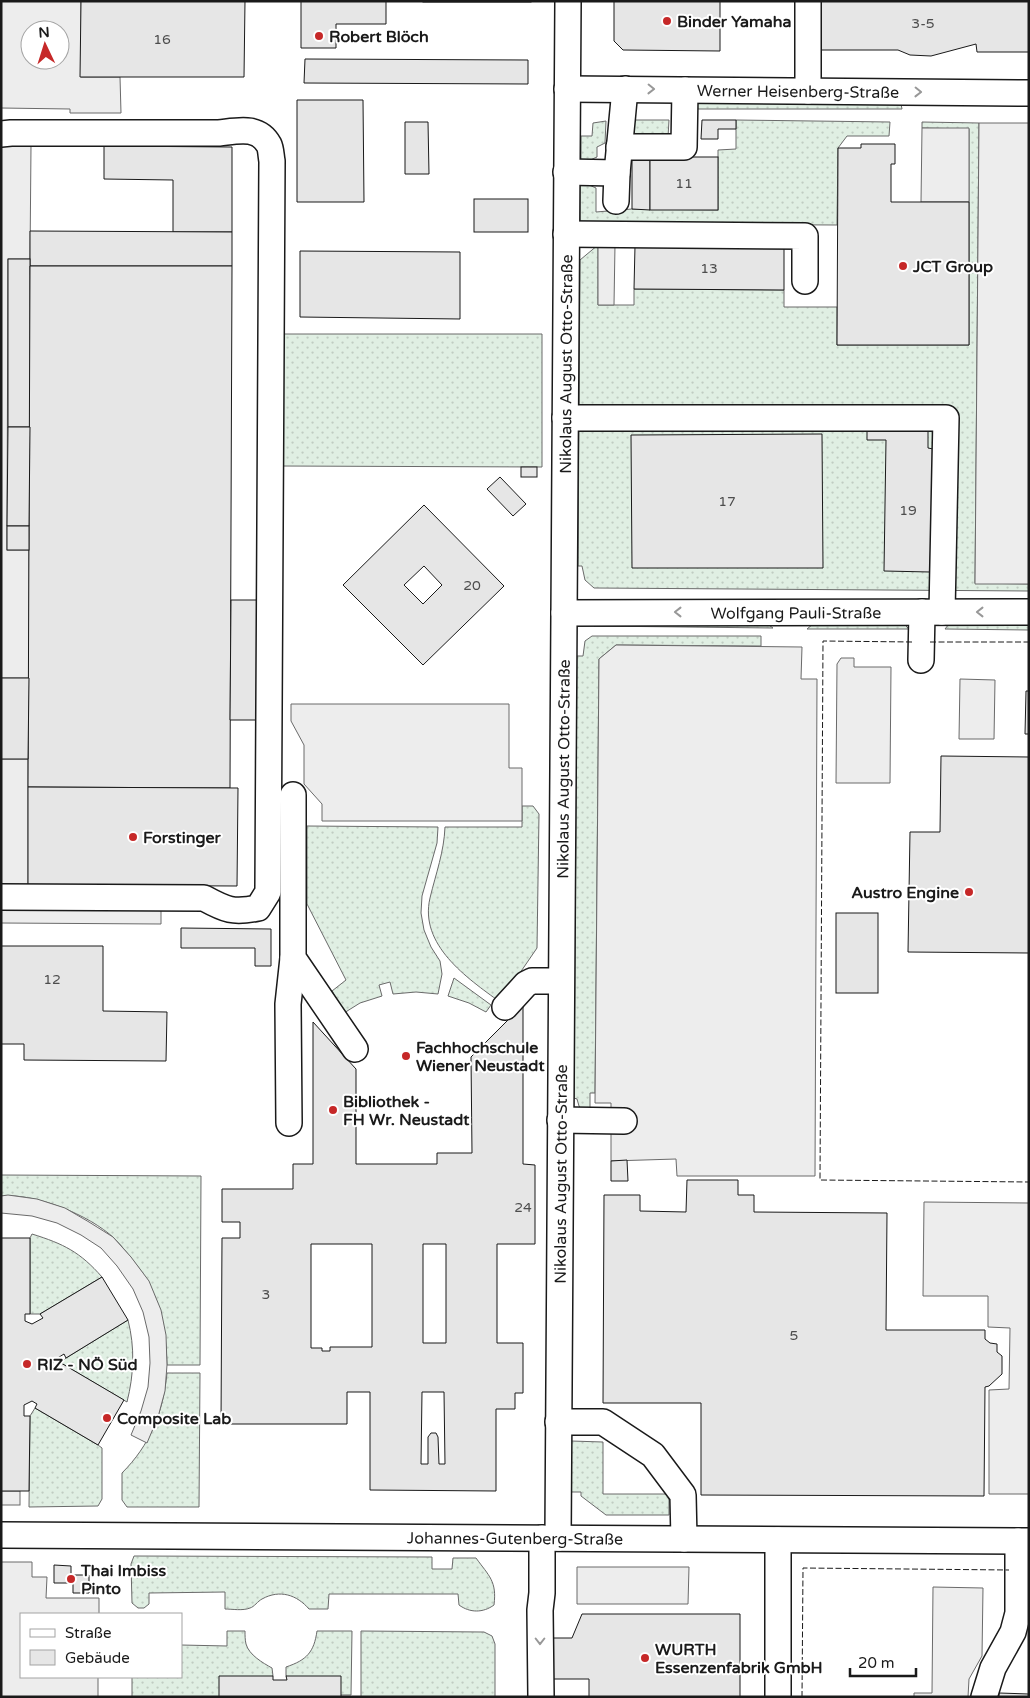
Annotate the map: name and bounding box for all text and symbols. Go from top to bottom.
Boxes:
place label: Binder Yamaha [677,12,791,32]
marker: Binder Yamaha [661,15,673,27]
house number: 3-5 [911,15,935,32]
north arrow [20,20,70,70]
text: N [38,24,50,41]
place label: Robert Blöch [329,27,429,47]
marker: Robert Blöch [313,30,325,42]
house number: 16 [153,31,171,48]
street label: Werner Heisenberg-Straße [697,81,899,103]
one-way arrow [647,84,655,95]
one-way arrow [914,87,922,97]
house number: 11 [675,175,693,192]
street label: Nikolaus August Otto-Straße [556,254,577,474]
place label: JCT Group [912,257,993,277]
house number: 13 [700,260,718,277]
marker: JCT Group [897,260,909,272]
house number: 17 [718,493,736,510]
house number: 19 [899,502,917,519]
house number: 20 [463,577,481,594]
street label: Wolfgang Pauli-Straße [711,603,881,624]
one-way arrow [673,607,681,617]
one-way arrow [976,607,984,617]
street label: Nikolaus August Otto-Straße [553,659,575,879]
place label: Forstinger [143,828,222,848]
marker: Forstinger [127,831,139,843]
place label: Austro Engine [851,883,959,903]
marker: Austro Engine [963,886,975,898]
house number: 12 [43,971,61,988]
place label: Fachhochschule Wiener Neustadt [416,1038,545,1076]
marker: Fachhochschule Wiener Neustadt [400,1050,412,1062]
street label: Nikolaus August Otto-Straße [551,1064,572,1284]
place label: Bibliothek - FH Wr. Neustadt [343,1092,470,1130]
marker: Bibliothek - FH Wr. Neustadt [327,1104,339,1116]
house number: 24 [514,1199,532,1216]
house number: 3 [262,1286,270,1303]
house number: 5 [790,1327,798,1344]
place label: RIZ - NÖ Süd [37,1355,138,1375]
marker: RIZ - NÖ Süd [21,1358,33,1370]
place label: Composite Lab [117,1409,231,1429]
marker: Composite Lab [101,1412,113,1424]
street label: Johannes-Gutenberg-Straße [407,1528,623,1550]
place label: Thai Imbiss Pinto [80,1561,166,1599]
marker: Thai Imbiss Pinto [65,1573,77,1585]
legend [20,1613,182,1678]
text: Straße [65,1624,111,1642]
one-way arrow [535,1638,546,1646]
place label: WURTH Essenzenfabrik GmbH [655,1640,823,1678]
scale bar [850,1646,916,1678]
text: Gebäude [65,1649,130,1667]
marker: WURTH Essenzenfabrik GmbH [639,1652,651,1664]
text: 20 m [858,1654,895,1672]

